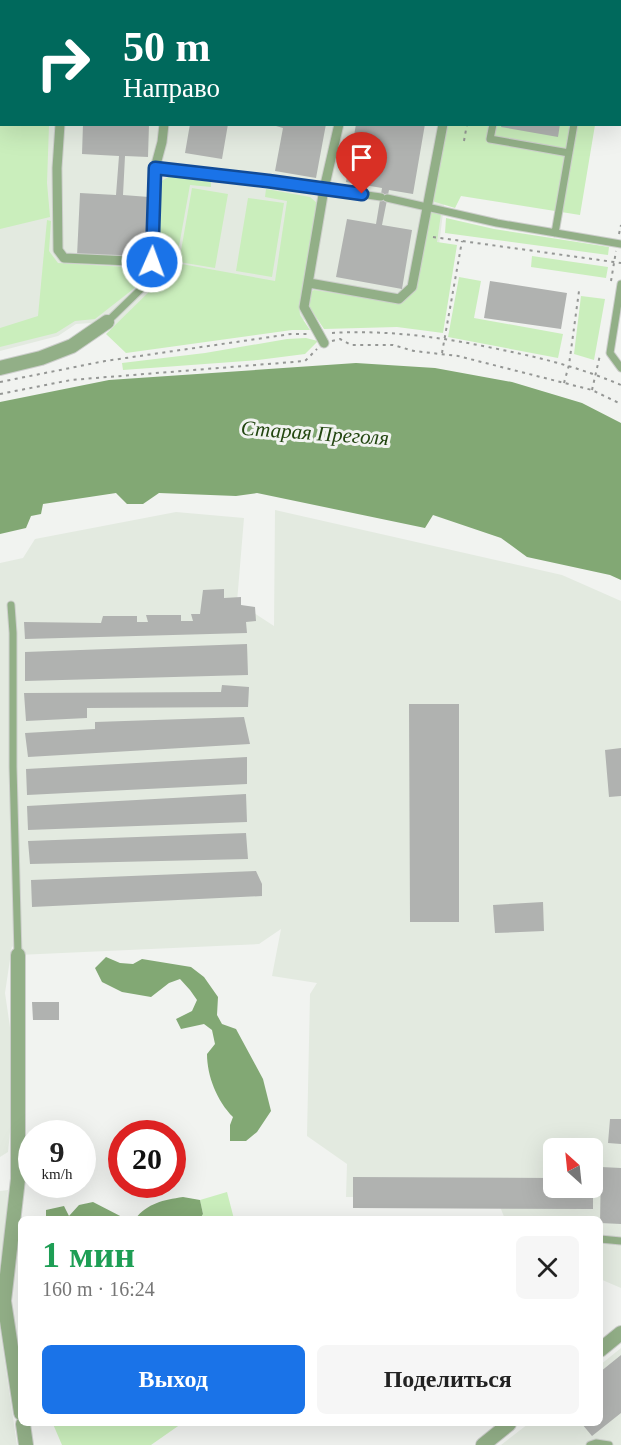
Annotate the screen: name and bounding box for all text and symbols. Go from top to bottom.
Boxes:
icon: right [24,24,102,102]
text: 50 m [123,24,211,70]
text: Направо [123,73,220,103]
pin [336,132,387,194]
icon: arrive [345,141,378,174]
position arrow [120,230,184,294]
water label: Старая Преголя [240,416,390,450]
speed limit sign: 20 [108,1120,186,1198]
text: 9 [50,1135,65,1168]
north arrow [543,1138,603,1198]
map controls [543,1138,603,1198]
text: km/h [42,1166,72,1182]
text: 1 мин [42,1235,135,1275]
button: close [516,1236,579,1299]
text: 160 m · 16:24 [42,1278,155,1300]
button: Выход [42,1345,305,1414]
button: Поделиться [317,1345,579,1414]

